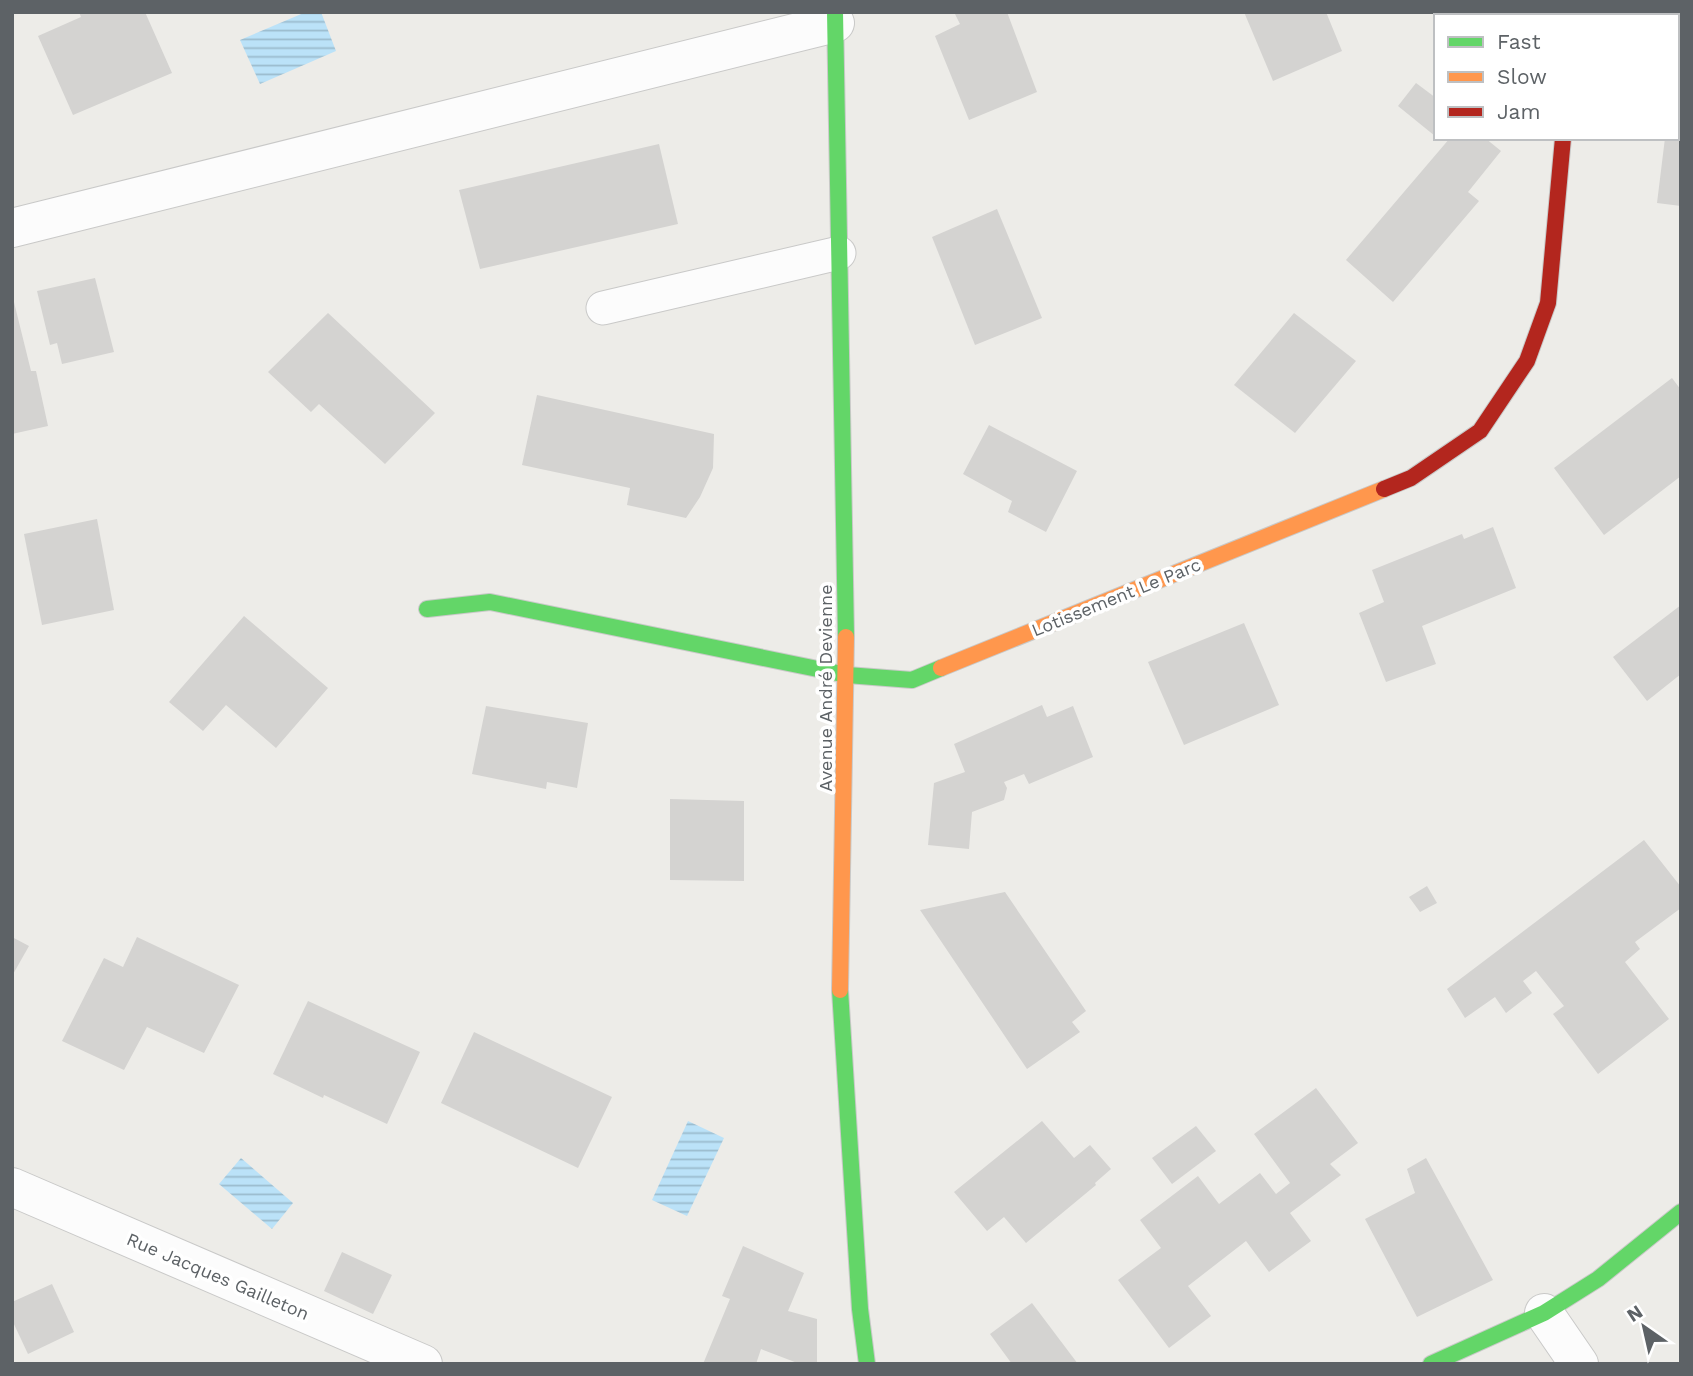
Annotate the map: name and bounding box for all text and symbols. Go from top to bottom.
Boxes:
legend [1434,14,1679,140]
text: Fast [1497,29,1541,54]
text: Slow [1497,64,1547,89]
text: Jam [1497,99,1540,124]
street label: Lotissement Le Parc [1028,553,1204,641]
street label: Avenue André Devienne [815,584,836,792]
street label: Rue Jacques Gailleton [124,1228,312,1324]
north arrow [1609,1292,1679,1362]
text: N [1623,1300,1647,1327]

